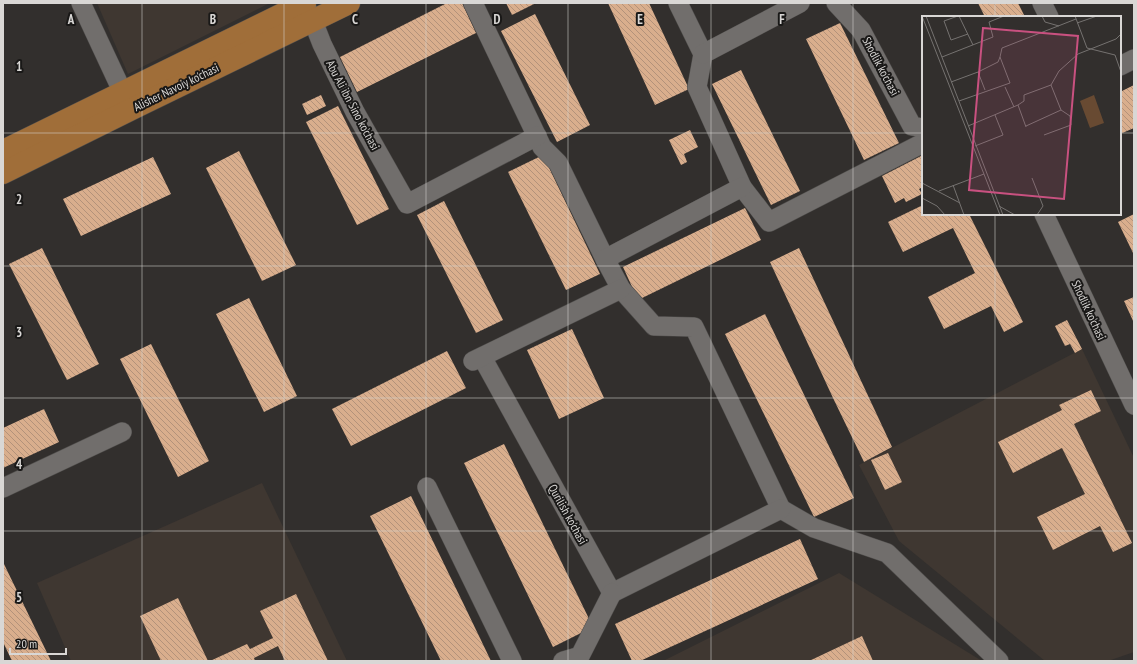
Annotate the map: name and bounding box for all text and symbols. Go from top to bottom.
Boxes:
text: A [67,11,75,28]
text: B [210,11,216,28]
text: C [352,11,358,28]
text: D [494,11,501,28]
text: E [637,11,643,28]
text: F [779,11,785,28]
inset map [922,16,1121,215]
street label: Shodlik ko'chasi [859,34,903,98]
street label: Abu Ali ibn Sino ko'chasi [323,57,383,153]
text: 1 [16,58,22,75]
street label: Alisher Navoiy ko'chasi [131,60,221,114]
text: 2 [16,191,22,208]
street label: Shodlik ko'chasi [1069,278,1109,342]
text: 3 [16,324,22,341]
text: 4 [16,456,23,473]
street label: Qurilish ko'chasi [545,481,591,547]
text: 5 [16,589,22,606]
scale bar [10,630,66,656]
text: 20 m [16,636,37,651]

